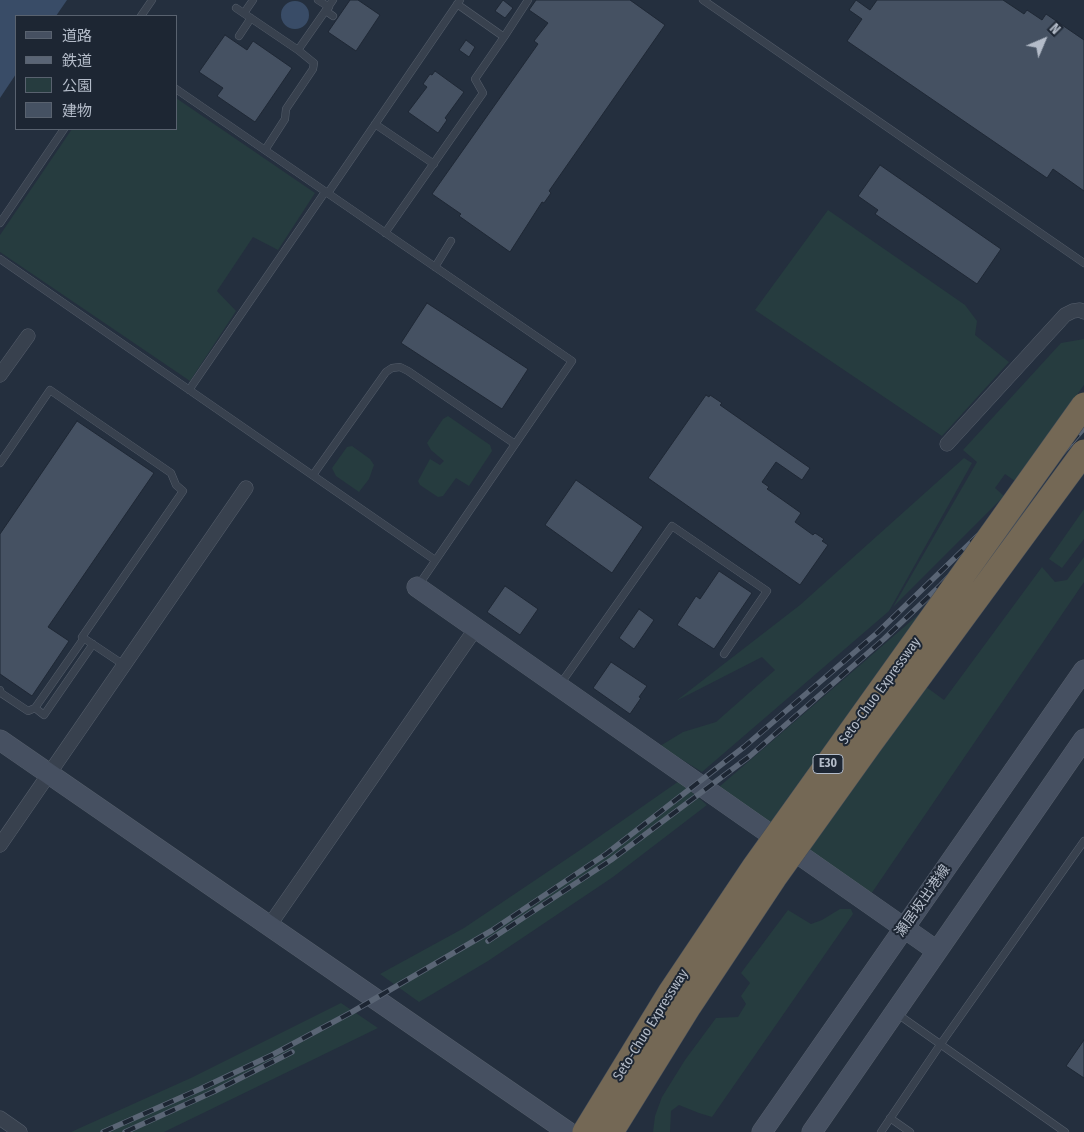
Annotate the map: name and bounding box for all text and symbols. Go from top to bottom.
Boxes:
legend [15,15,178,130]
north arrow [1019,15,1069,65]
text: N [1046,20,1064,38]
text: 道路 [62,27,92,45]
text: 鉄道 [62,52,92,70]
text: 公園 [62,77,92,95]
text: 建物 [62,102,92,120]
street label: Seto-Chuo Expressway [836,634,924,748]
road number: E30 [813,754,843,774]
street label: 瀬居坂出港線 [892,862,954,940]
street label: Seto-Chuo Expressway [610,966,692,1084]

